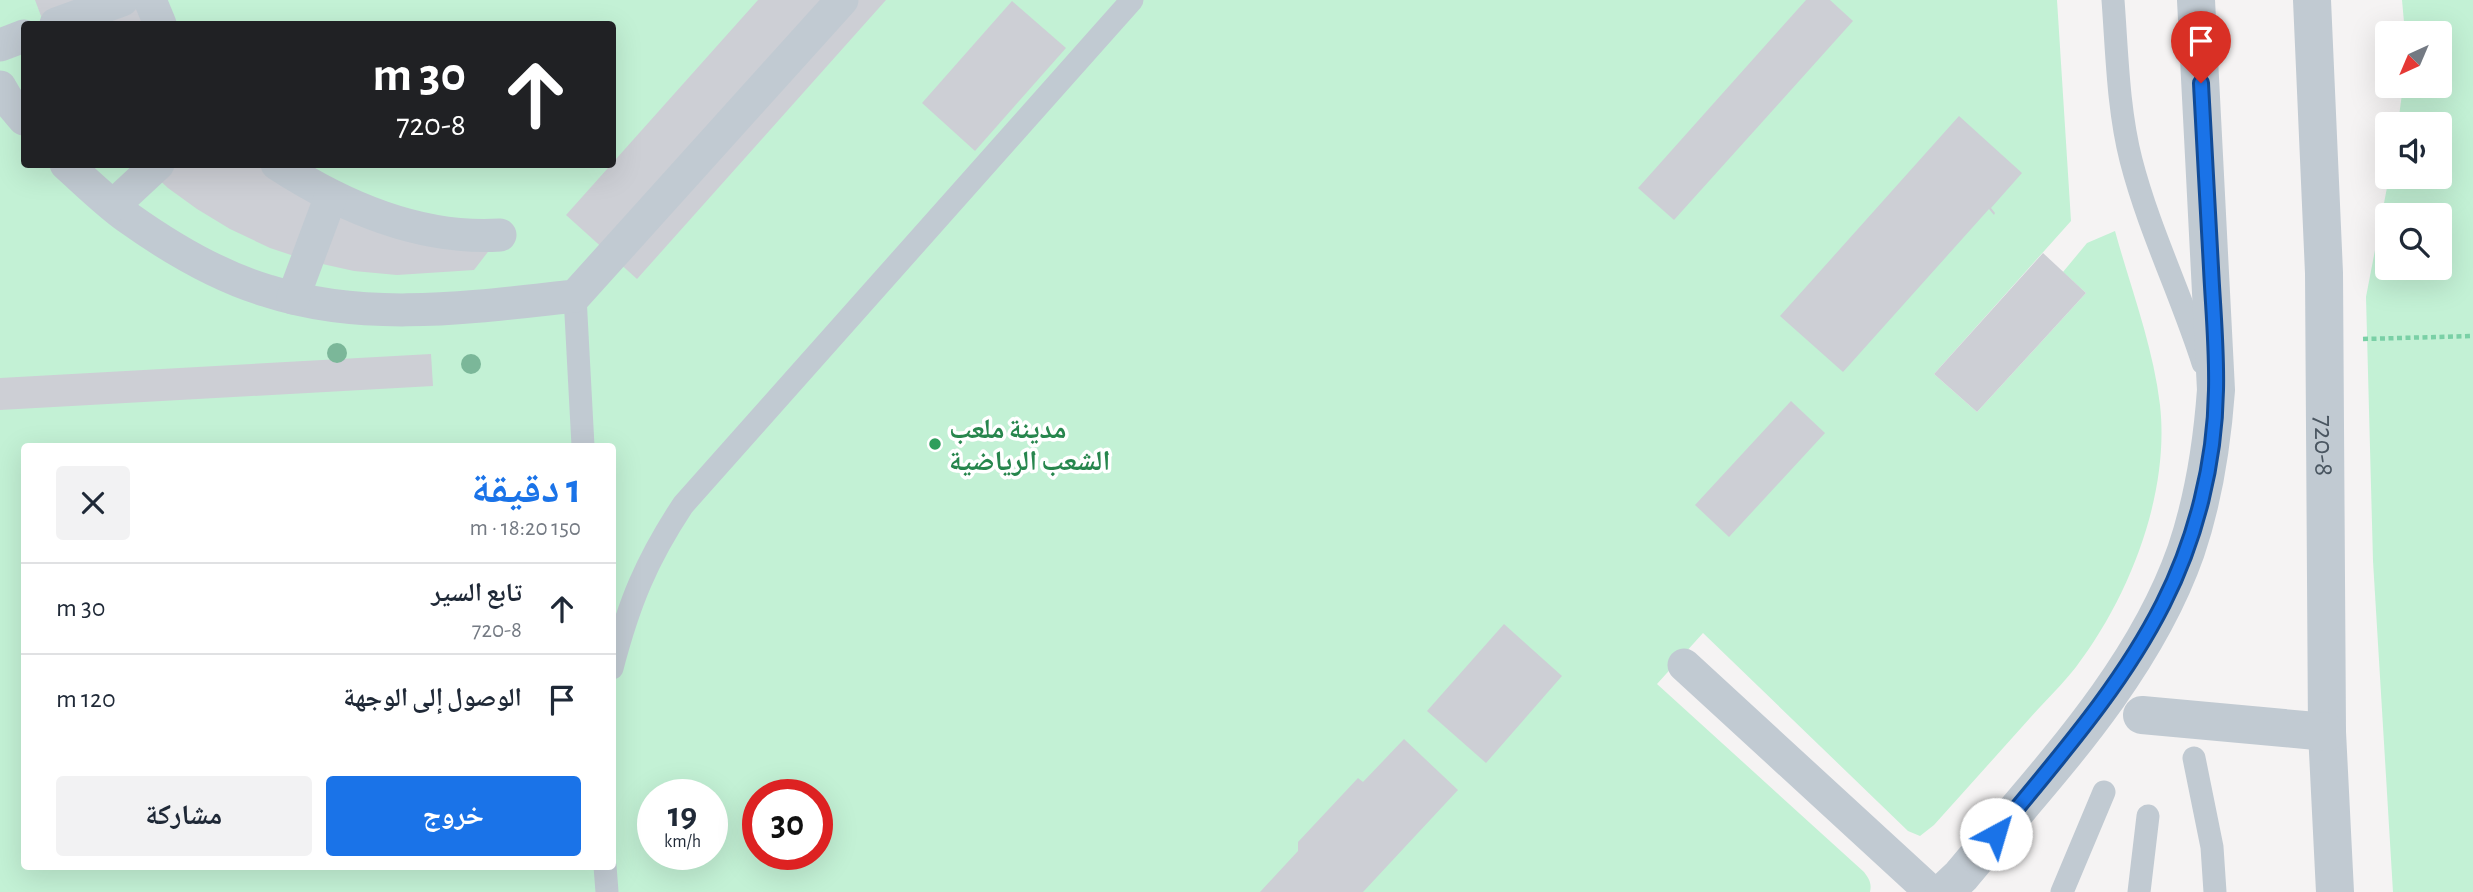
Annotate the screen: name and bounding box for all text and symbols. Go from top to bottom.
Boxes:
pin [2171,11,2231,83]
north arrow [2375,21,2452,98]
map controls [2375,21,2452,280]
icon: arrive [2182,22,2220,60]
icon: ahead [490,49,581,140]
text: 30 m [372,51,466,100]
text: 720-8 [396,109,466,141]
button: sound [2375,112,2452,189]
button: search [2375,203,2452,280]
street label: 720-8 [2309,415,2337,476]
place label: مدينة ملعب الشعب الرياضية [949,416,1110,477]
marker: مدينة ملعب الشعب الرياضية [927,436,943,452]
button: close [56,466,130,540]
text: 1 دقيقة [471,468,581,510]
text: 150 m · 18:20 [470,517,581,540]
text: تابع السير [431,580,522,606]
icon: ahead [543,590,581,628]
text: 30 m [56,595,106,621]
text: 720-8 [472,619,522,642]
icon: arrive [543,681,581,719]
text: الوصول إلى الوجهة [343,685,522,711]
text: 120 m [56,686,116,712]
button: مشاركة [56,776,312,856]
button: خروج [326,776,581,856]
speed limit sign: 30 [742,779,833,870]
position arrow [1959,797,2033,871]
text: 19 [668,798,697,833]
text: km/h [664,833,701,851]

